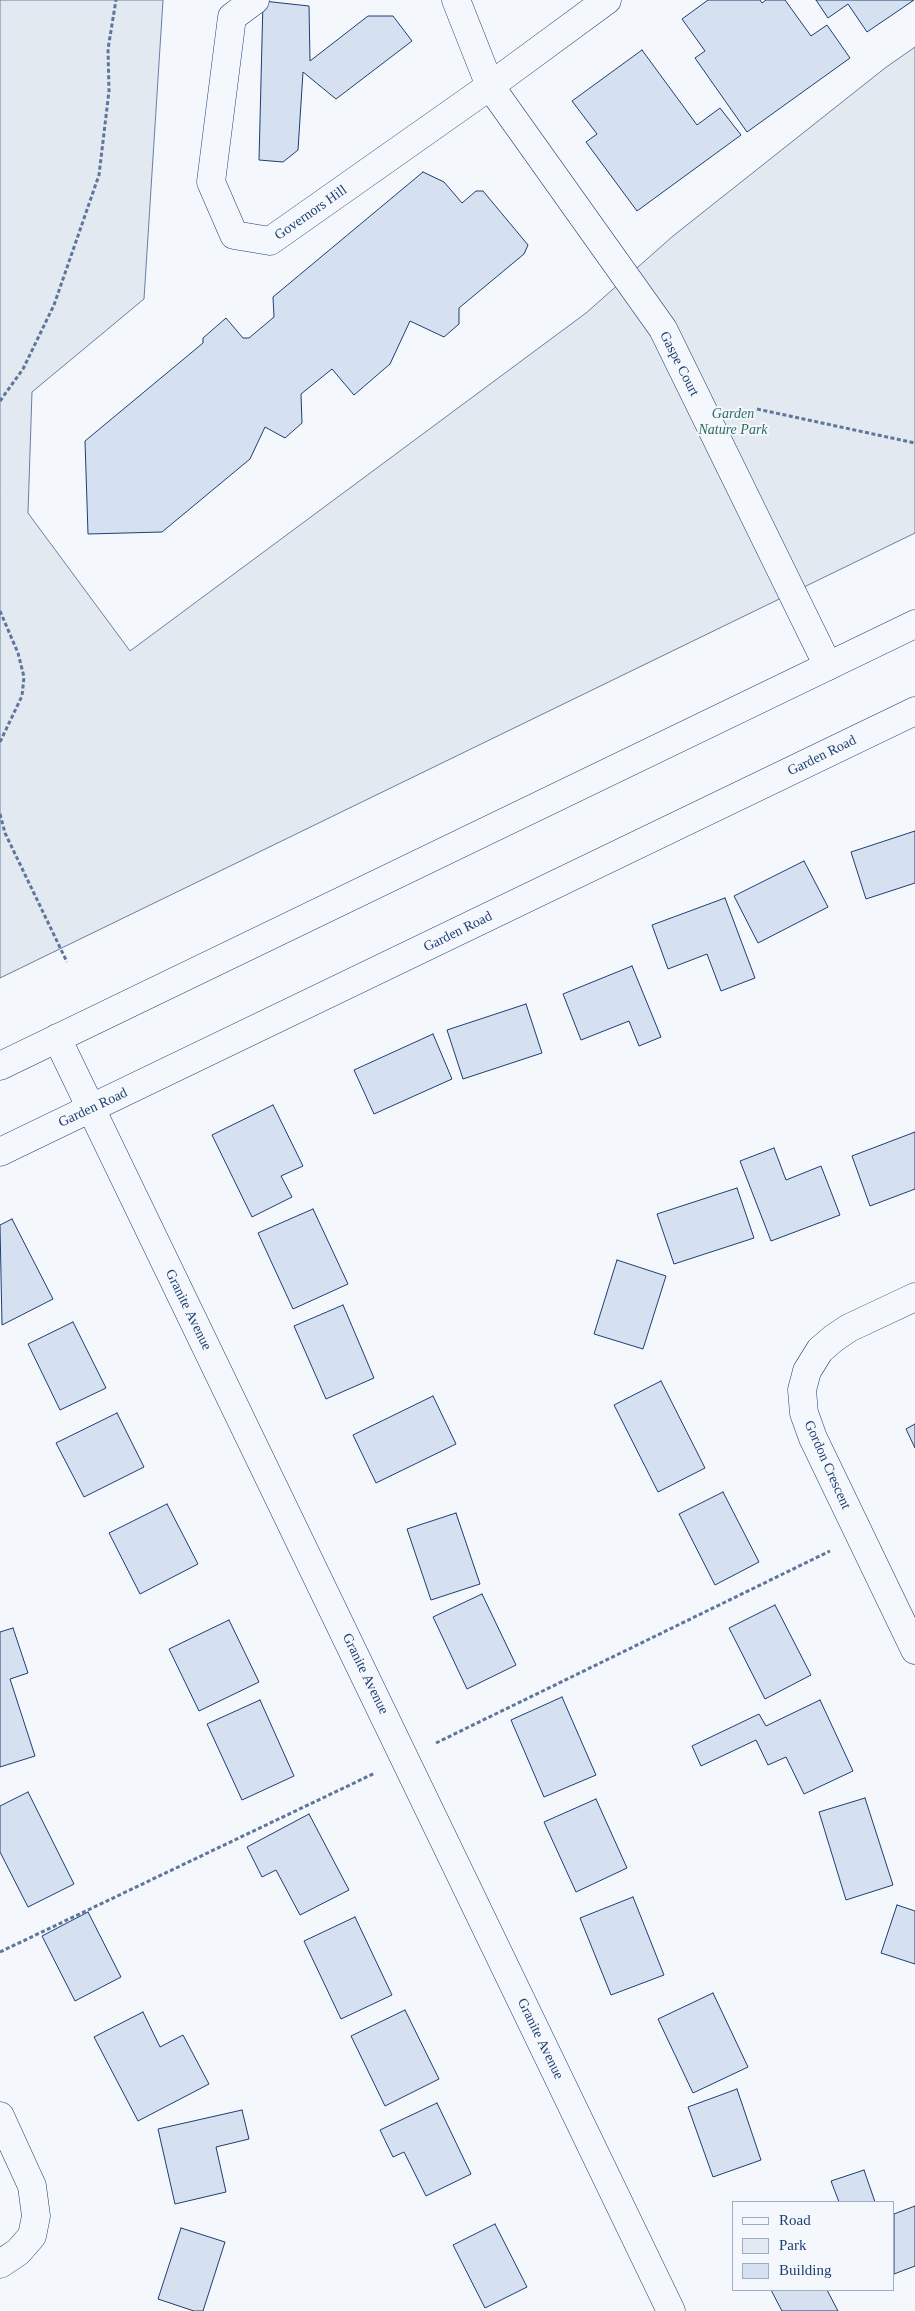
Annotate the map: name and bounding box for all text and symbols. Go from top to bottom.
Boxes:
street label: Governors Hill [272,182,350,244]
street label: Gaspe Court [656,329,702,399]
park label: Garden Nature Park [698,406,768,438]
street label: Garden Road [785,732,859,780]
street label: Garden Road [421,908,495,956]
street label: Garden Road [56,1085,130,1131]
street label: Granite Avenue [161,1267,215,1353]
street label: Gordon Crescent [800,1418,854,1512]
street label: Granite Avenue [338,1631,392,1717]
street label: Granite Avenue [513,1996,567,2082]
legend [732,2201,895,2291]
text: Road [779,2212,811,2228]
text: Park [779,2237,807,2253]
text: Building [779,2262,832,2278]

